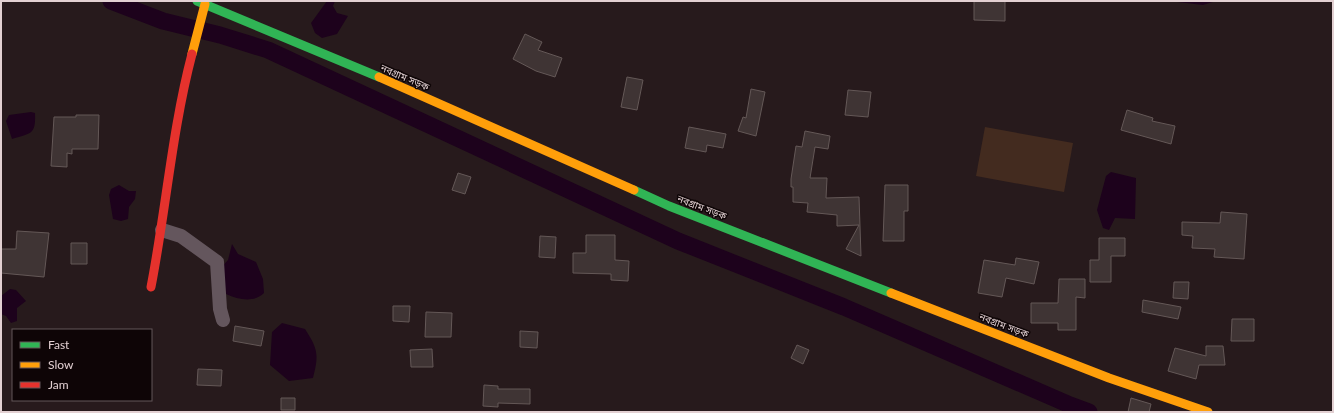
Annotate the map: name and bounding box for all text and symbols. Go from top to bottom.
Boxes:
street label: নবগ্রাম সড়ক [378,61,432,93]
street label: নবগ্রাম সড়ক [675,192,729,222]
street label: নবগ্রাম সড়ক [977,310,1031,340]
legend [12,329,152,401]
text: Fast [48,337,70,352]
text: Slow [48,357,74,372]
text: Jam [48,377,69,392]

